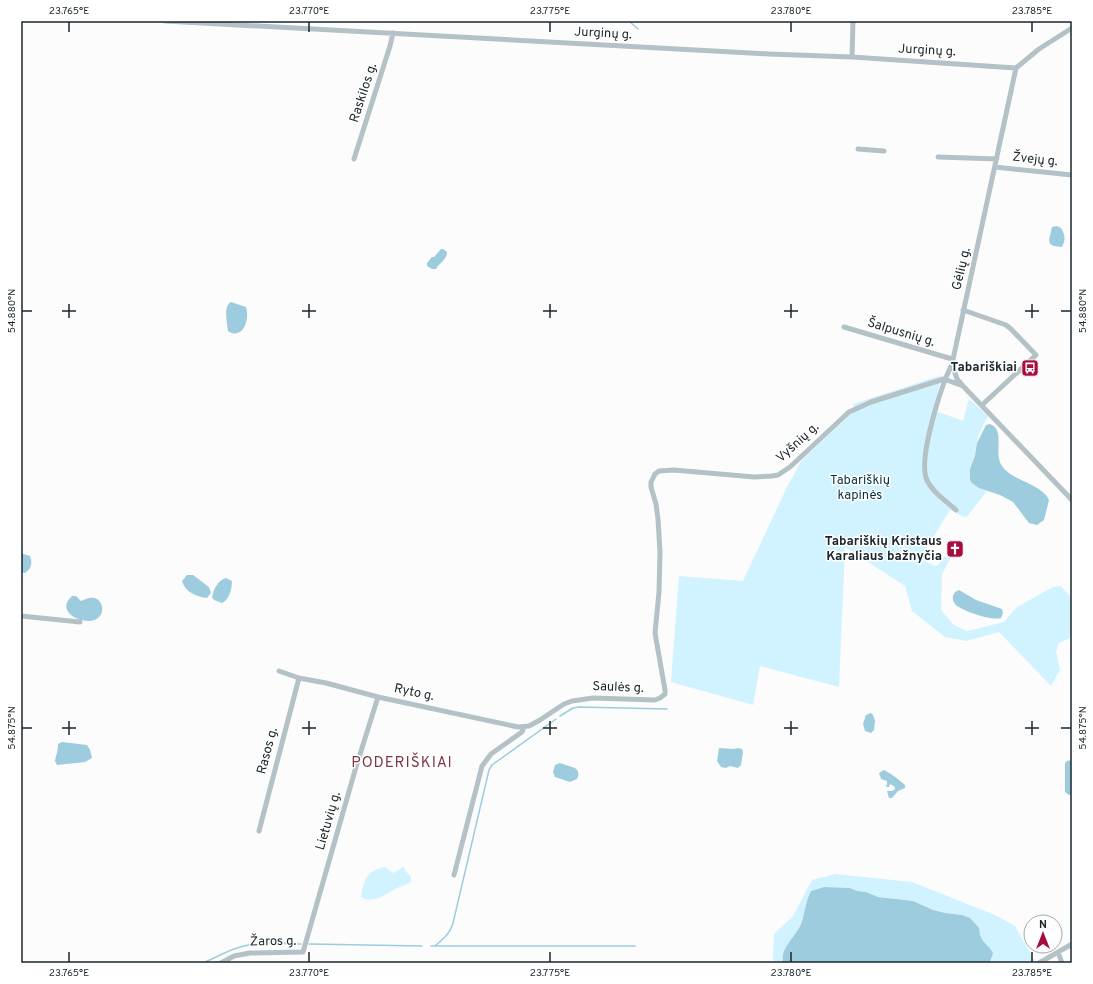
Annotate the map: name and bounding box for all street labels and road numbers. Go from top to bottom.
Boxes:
street label: Jurginų g. [574,24,632,44]
street label: Jurginų g. [898,41,956,61]
street label: Raskilos g. [347,61,381,125]
street label: Žvejų g. [1011,148,1059,170]
street label: Gėlių g. [949,246,975,292]
street label: Šalpusnių g. [865,313,937,351]
street label: Vyšnių g. [773,420,823,466]
street label: Saulės g. [592,679,644,697]
street label: Ryto g. [392,681,436,705]
street label: Rasos g. [254,726,282,776]
street label: Lietuvių g. [313,790,345,852]
street label: Žaros g. [249,932,297,950]

